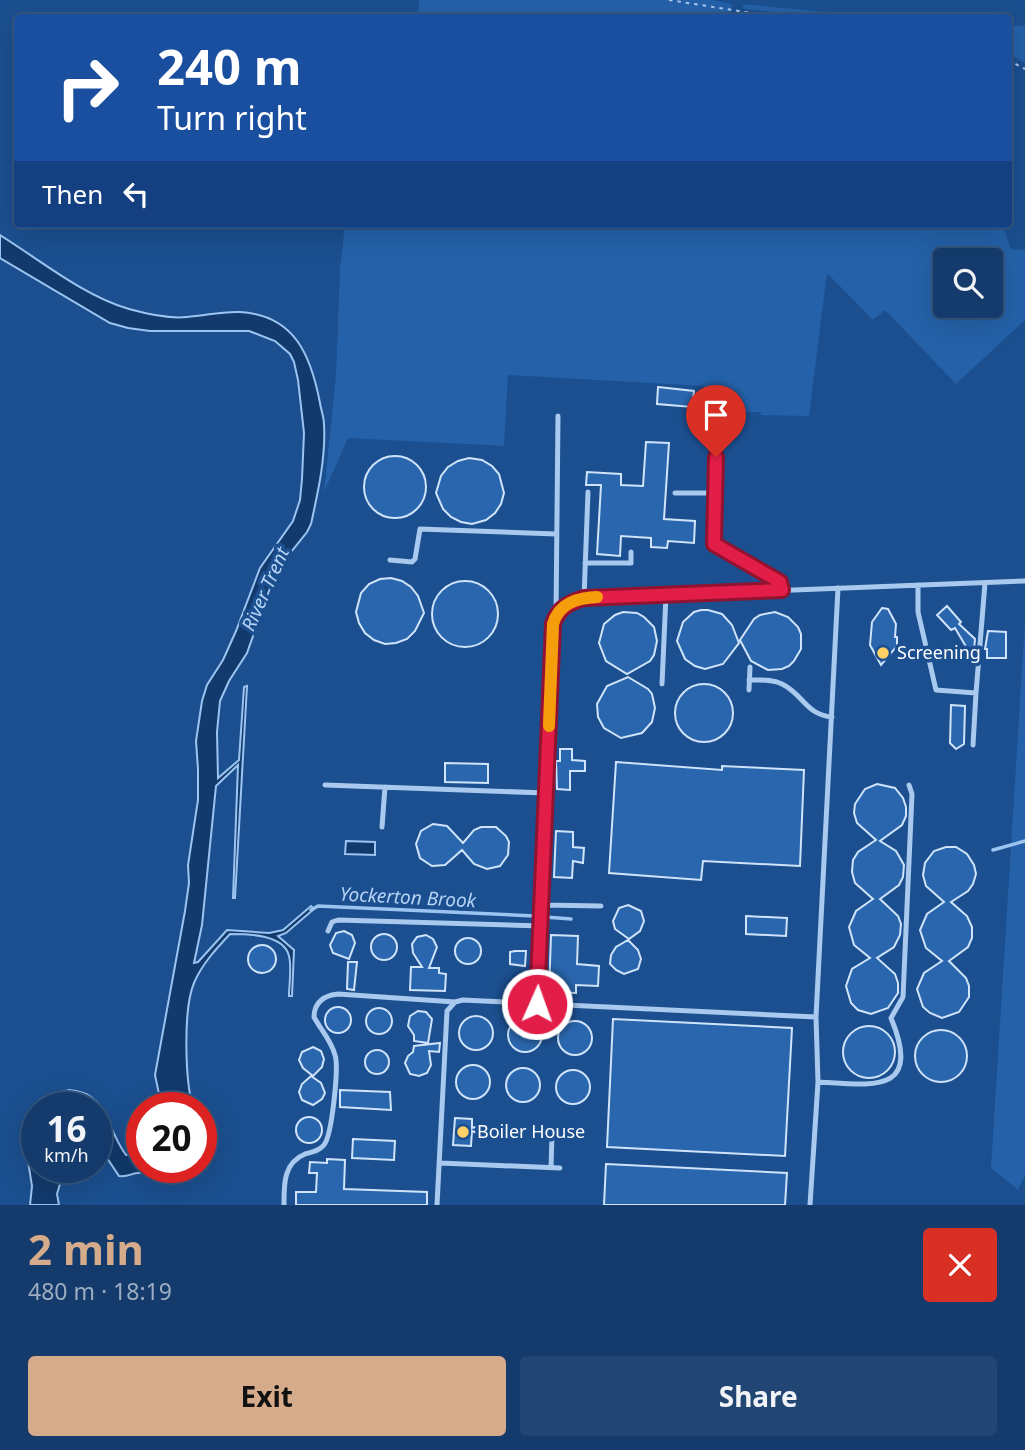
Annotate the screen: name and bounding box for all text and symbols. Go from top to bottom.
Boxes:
text: 240 m [157,33,302,99]
icon: right [42,42,133,133]
text: Turn right [157,96,307,139]
icon: left [117,175,155,213]
text: Then [42,176,103,212]
map controls [933,248,1003,318]
button: search [933,248,1003,318]
pin [686,385,746,457]
icon: arrive [697,396,735,434]
water label: River Trent [235,542,295,635]
place label: Screening [897,640,981,664]
marker: Screening [875,645,891,661]
water label: Yockerton Brook [339,880,477,914]
position arrow [500,967,574,1041]
speed limit sign: 20 [126,1092,217,1183]
text: 16 [46,1105,87,1152]
place label: Boiler House [477,1119,585,1143]
marker: Boiler House [455,1124,471,1140]
text: km/h [44,1143,89,1167]
text: 2 min [28,1220,144,1277]
button: close [923,1228,997,1302]
text: 480 m · 18:19 [28,1275,172,1307]
button: Exit [28,1356,506,1436]
button: Share [520,1356,997,1436]

